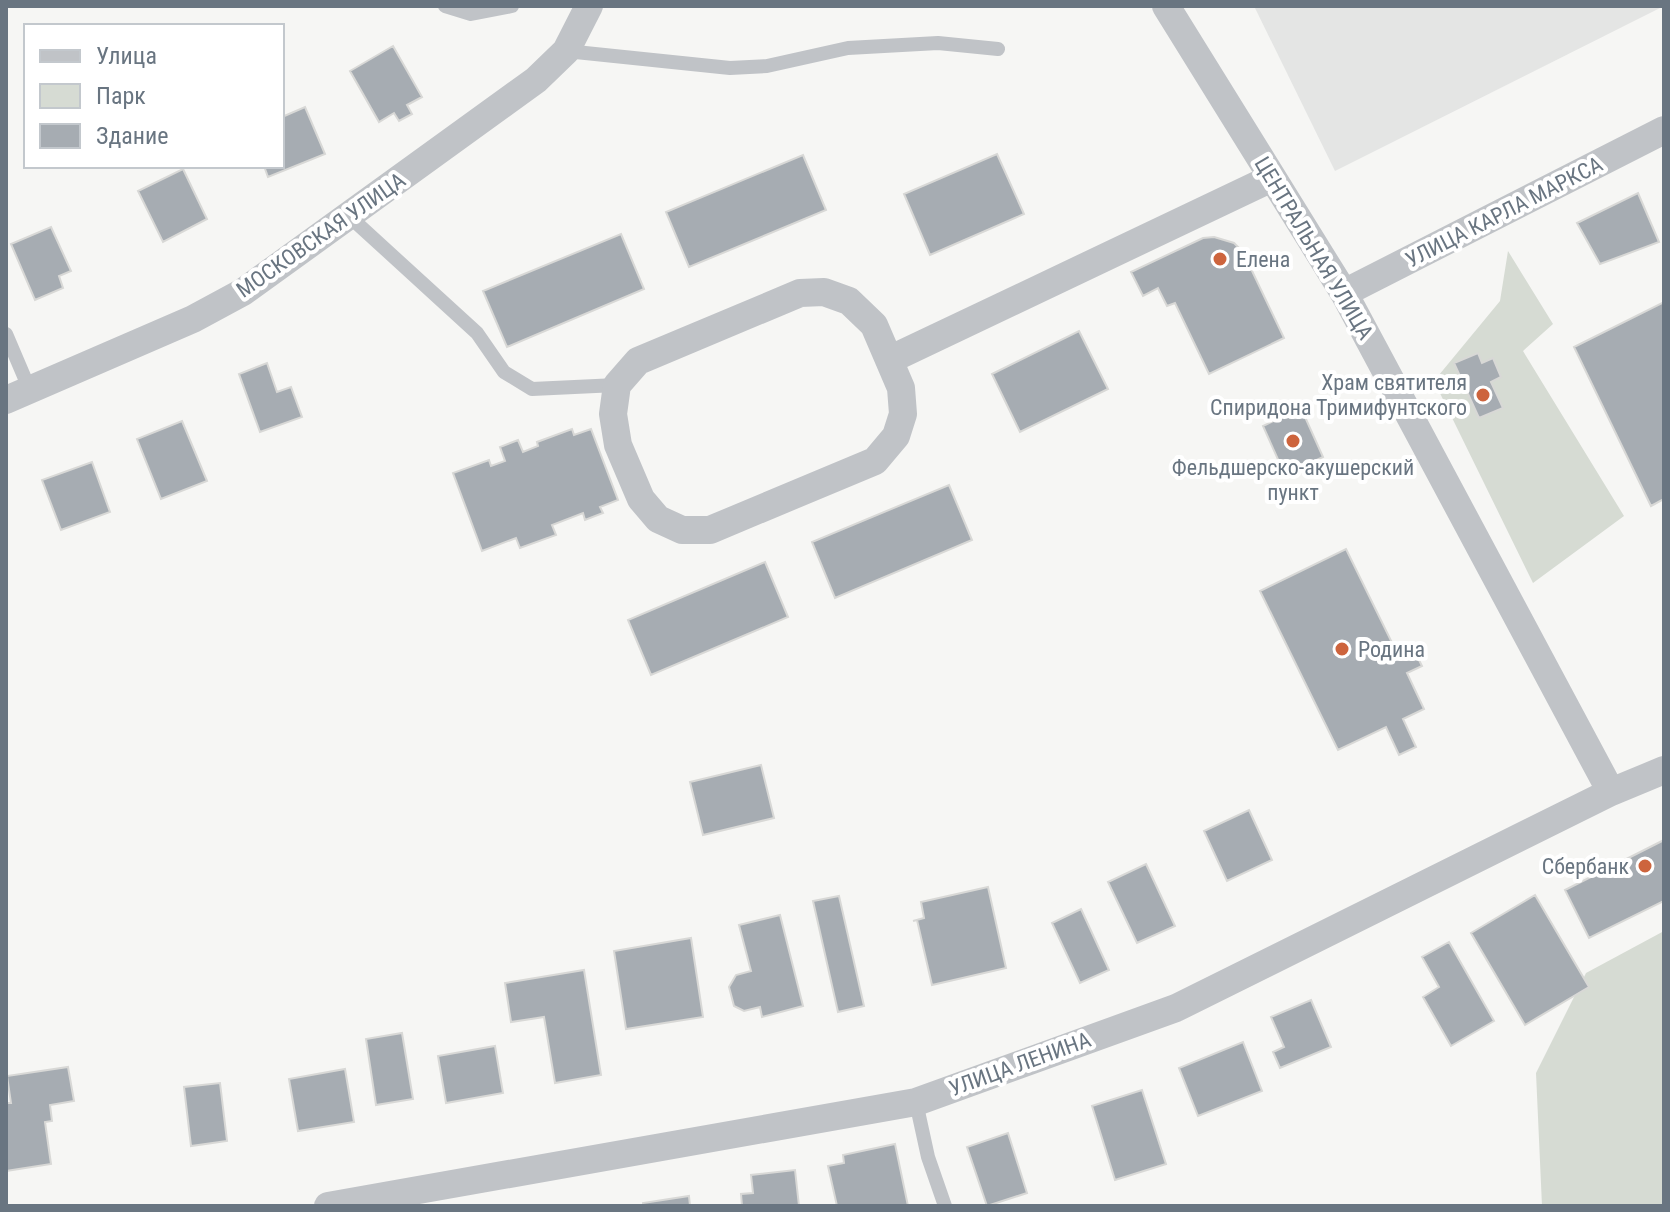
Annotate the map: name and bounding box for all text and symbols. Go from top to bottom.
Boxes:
legend [24,24,284,168]
text: Улица [96,42,157,70]
text: Парк [96,82,146,110]
text: Здание [96,122,168,150]
street label: УЛИЦА КАРЛА МАРКСА [1401,151,1607,273]
street label: ЦЕНТРАЛЬНАЯ УЛИЦА [1250,152,1379,344]
street label: МОСКОВСКАЯ УЛИЦА [232,167,410,303]
place label: Елена [1236,247,1290,272]
marker: Елена [1211,250,1229,268]
place label: Храм святителя Спиридона Тримифунтского [1210,370,1467,420]
marker: Храм святителя Спиридона Тримифунтского [1474,386,1492,404]
marker: Фельдшерско-акушерский пункт [1284,432,1302,450]
place label: Фельдшерско-акушерский пункт [1172,455,1414,505]
place label: Родина [1358,637,1425,662]
marker: Родина [1333,640,1351,658]
place label: Сбербанк [1542,854,1629,879]
marker: Сбербанк [1636,857,1654,875]
street label: УЛИЦА ЛЕНИНА [946,1027,1095,1101]

